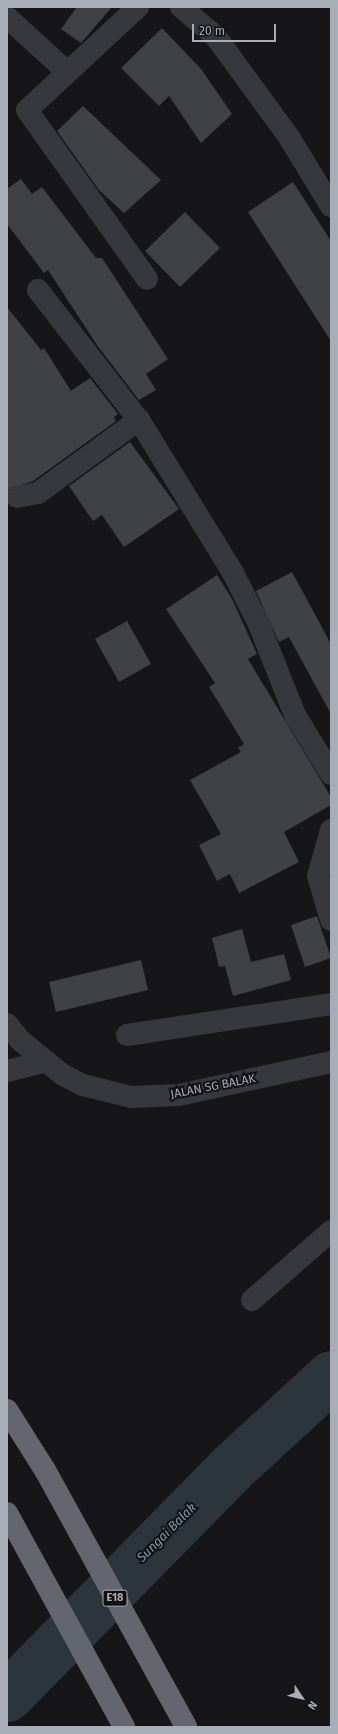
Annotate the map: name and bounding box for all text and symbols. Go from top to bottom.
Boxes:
scale bar [194,16,278,42]
text: 20 m [199,24,225,38]
street label: JALAN SG BALAK [169,1072,257,1102]
water label: Sungai Balak [134,1500,200,1566]
road number: E18 [102,1589,128,1607]
north arrow [282,1678,322,1718]
text: N [305,1698,320,1712]

